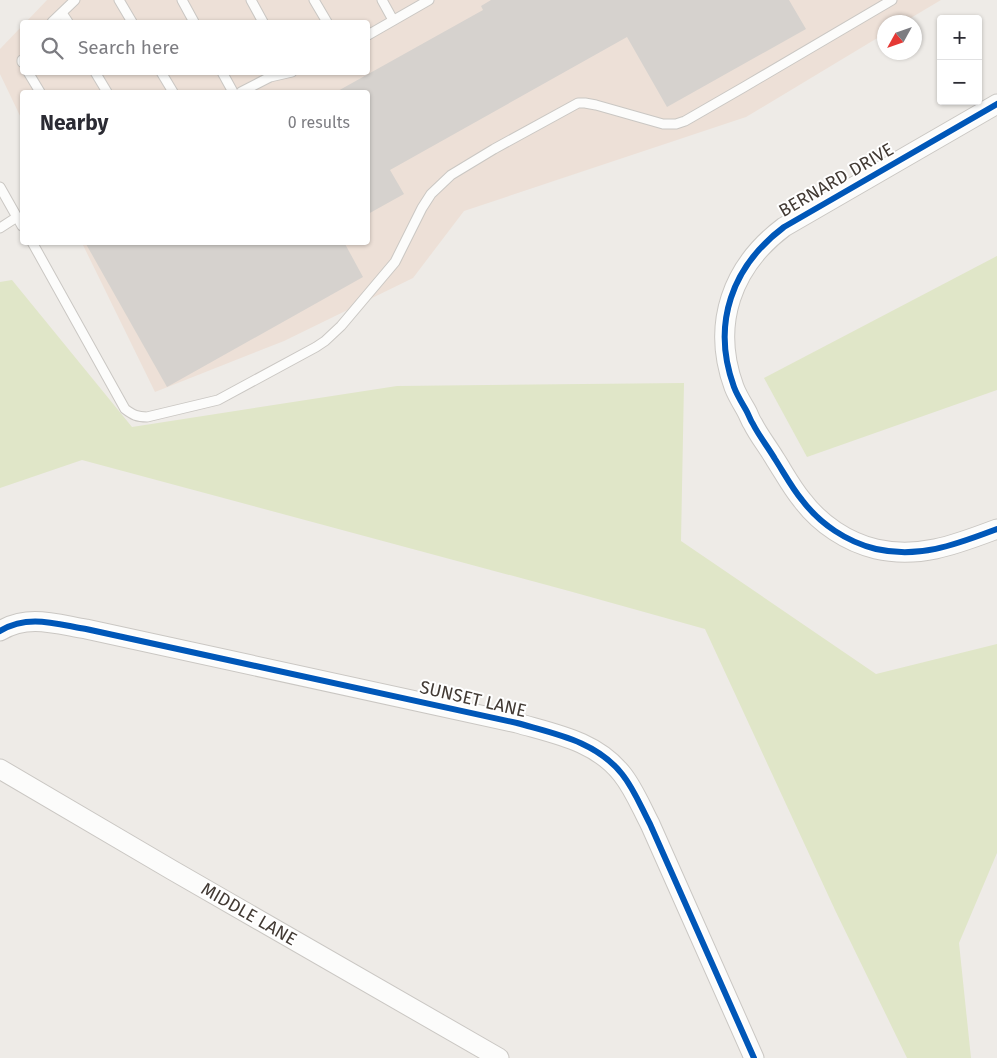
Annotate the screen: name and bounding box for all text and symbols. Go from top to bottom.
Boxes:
north arrow [877,15,922,60]
map controls [937,15,982,105]
button: + [937,15,982,60]
search box [20,20,370,75]
icon: search [38,34,66,62]
text: Search here [78,36,179,59]
button: − [937,60,982,105]
text: Nearby [40,110,108,136]
text: 0 results [288,113,350,132]
street label: BERNARD DRIVE [775,138,897,222]
street label: SUNSET LANE [418,676,528,722]
street label: MIDDLE LANE [197,878,301,950]

